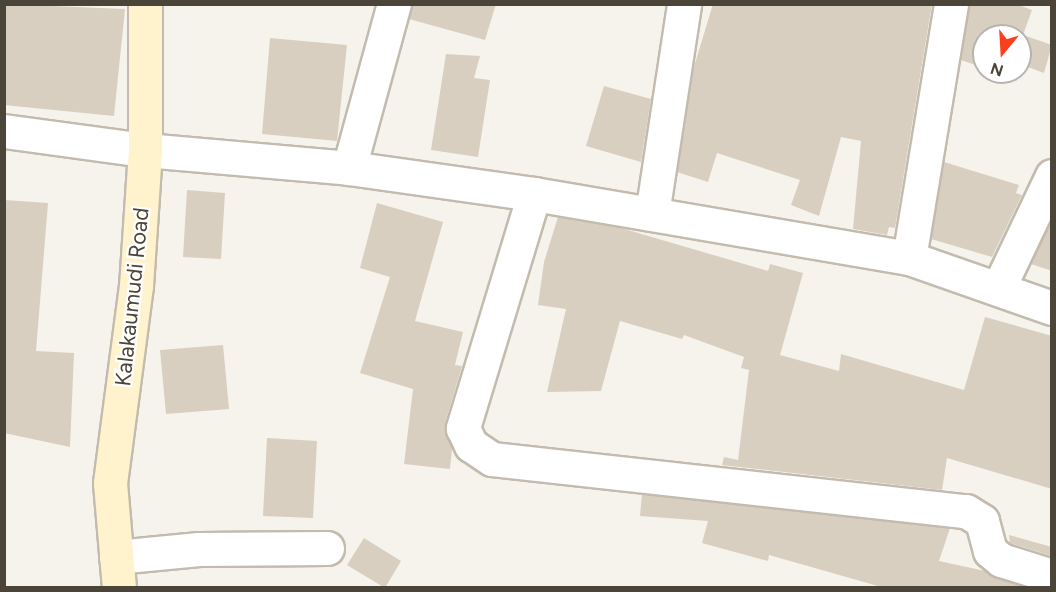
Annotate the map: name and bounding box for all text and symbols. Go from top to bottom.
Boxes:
north arrow [972,24,1032,84]
text: N [988,59,1006,81]
street label: Kalakaumudi Road [109,206,155,388]

